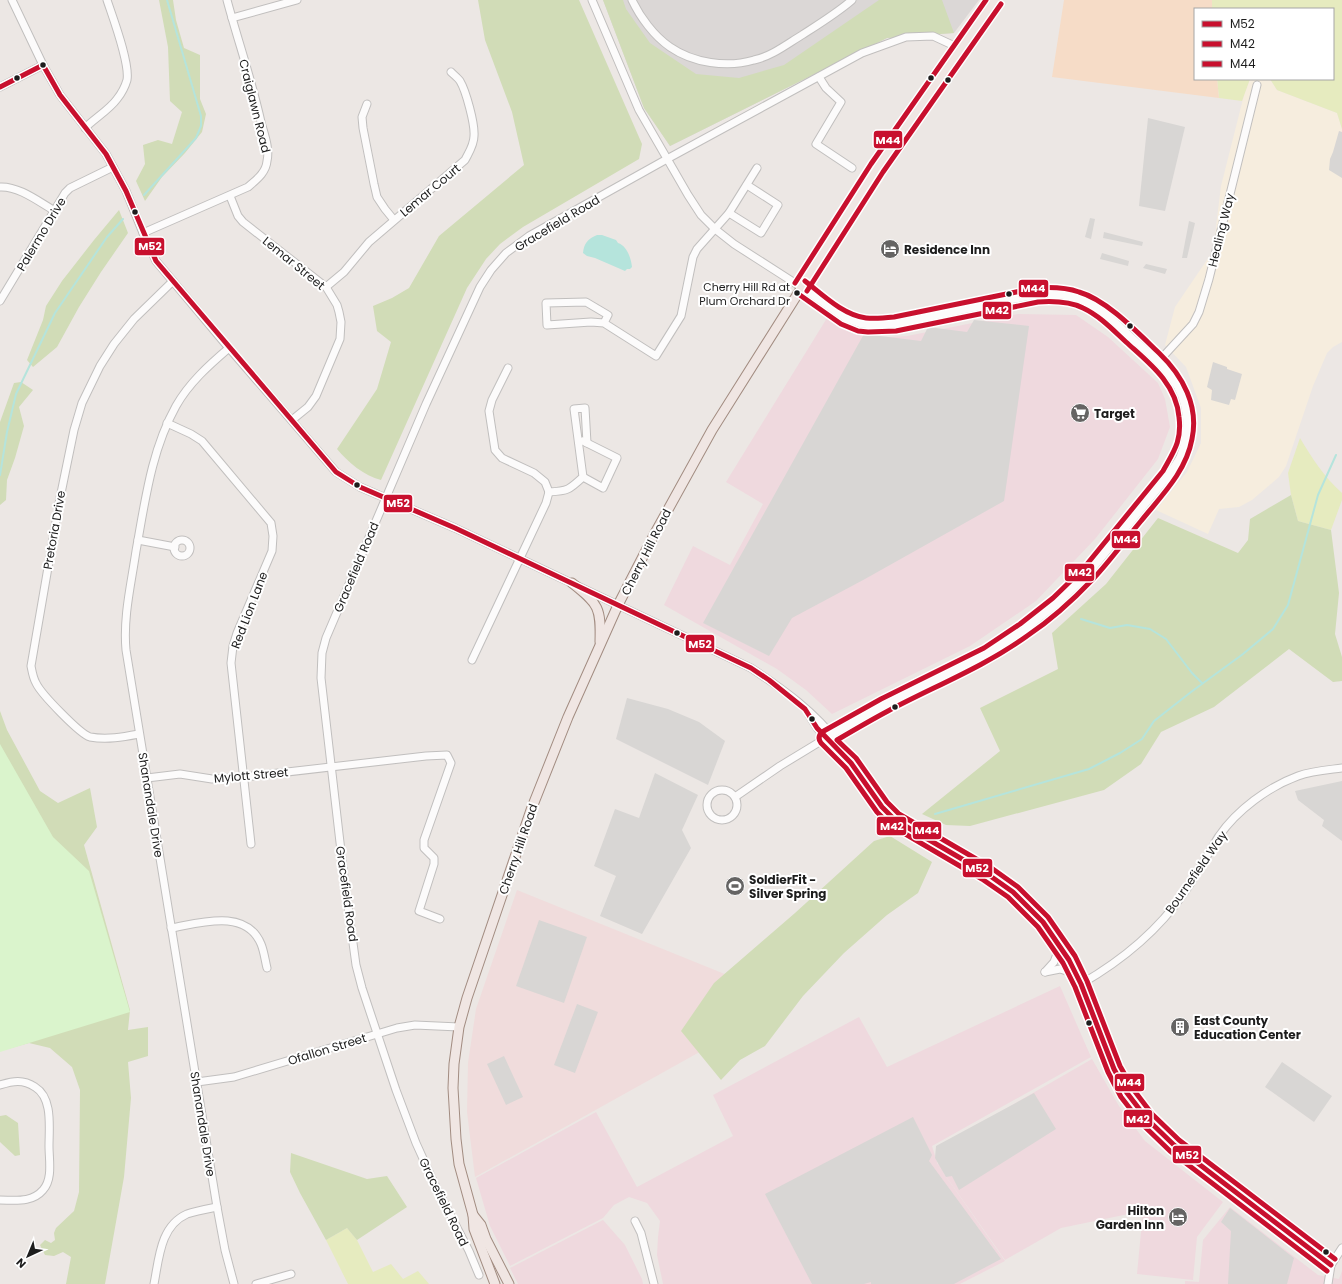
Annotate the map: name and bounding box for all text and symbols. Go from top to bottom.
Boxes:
legend [1194,8,1334,80]
text: M52 [1230,15,1255,32]
text: M42 [1230,35,1255,52]
text: M44 [1230,55,1256,72]
street label: Craiglawn Road [235,57,275,155]
unlabelled marker [38,60,48,70]
unlabelled marker [12,73,22,83]
unlabelled marker [926,73,936,83]
unlabelled marker [943,75,953,85]
line badge: M44 [873,130,903,149]
text: M44 [876,132,901,148]
street label: Lemar Court [396,160,464,220]
street label: Gracefield Road [511,191,603,255]
street label: Healing Way [1204,191,1238,269]
street label: Palermo Drive [12,194,70,274]
unlabelled marker [130,207,140,217]
street label: Lemar Street [259,233,329,293]
line badge: M52 [134,237,165,256]
text: M52 [138,238,162,254]
hotel icon: Residence Inn [879,238,901,260]
place label: Residence Inn [904,241,990,258]
place label: Cherry Hill Rd at Plum Orchard Dr [699,279,790,309]
line badge: M44 [1018,279,1049,298]
text: M44 [1021,280,1046,296]
marker: Cherry Hill Rd at Plum Orchard Dr [792,288,802,298]
unlabelled marker [1004,289,1014,299]
line badge: M42 [982,301,1012,320]
text: M42 [985,302,1009,318]
unlabelled marker [1125,321,1135,331]
supermarket icon: Target [1069,402,1091,424]
place label: Target [1094,405,1135,422]
unlabelled marker [352,480,362,490]
street label: Pretoria Drive [39,489,69,571]
line badge: M52 [383,494,413,513]
text: M52 [386,495,410,511]
street label: Cherry Hill Road [617,506,675,598]
street label: Gracefield Road [329,519,383,615]
line badge: M44 [1111,530,1141,549]
text: M44 [1114,531,1139,547]
line badge: M42 [1064,563,1095,582]
text: M42 [1068,564,1092,580]
street label: Red Lion Lane [227,569,271,651]
unlabelled marker [672,628,682,638]
line badge: M52 [685,634,715,653]
text: M52 [688,636,712,652]
unlabelled marker [890,702,900,712]
unlabelled marker [807,714,817,724]
street label: Shanandale Drive [134,751,168,859]
street label: Mylott Street [213,763,289,787]
street label: Cherry Hill Road [495,801,541,897]
line badge: M42 [876,816,907,836]
text: M42 [880,818,904,834]
line badge: M44 [912,821,942,840]
text: M44 [915,822,940,838]
street label: Bournefield Way [1161,827,1231,917]
street label: Gracefield Road [332,845,362,943]
line badge: M52 [962,858,993,878]
text: M52 [965,860,989,876]
place label: SoldierFit - Silver Spring [749,871,827,902]
sports icon: SoldierFit - Silver Spring [724,875,746,897]
place label: East County Education Center [1194,1012,1301,1043]
building icon: East County Education Center [1169,1016,1191,1038]
unlabelled marker [1084,1018,1094,1028]
street label: Ofallon Street [286,1029,368,1069]
street label: Shanandale Drive [186,1070,220,1178]
line badge: M44 [1114,1073,1145,1092]
text: M44 [1117,1074,1142,1090]
line badge: M42 [1123,1109,1153,1128]
text: M42 [1126,1111,1150,1127]
line badge: M52 [1172,1145,1202,1164]
text: M52 [1175,1147,1199,1163]
street label: Gracefield Road [415,1155,473,1249]
place label: Hilton Garden Inn [1096,1202,1164,1233]
hotel icon: Hilton Garden Inn [1167,1206,1189,1228]
north arrow [8,1236,48,1276]
unlabelled marker [1321,1247,1331,1257]
text: N [13,1255,30,1272]

